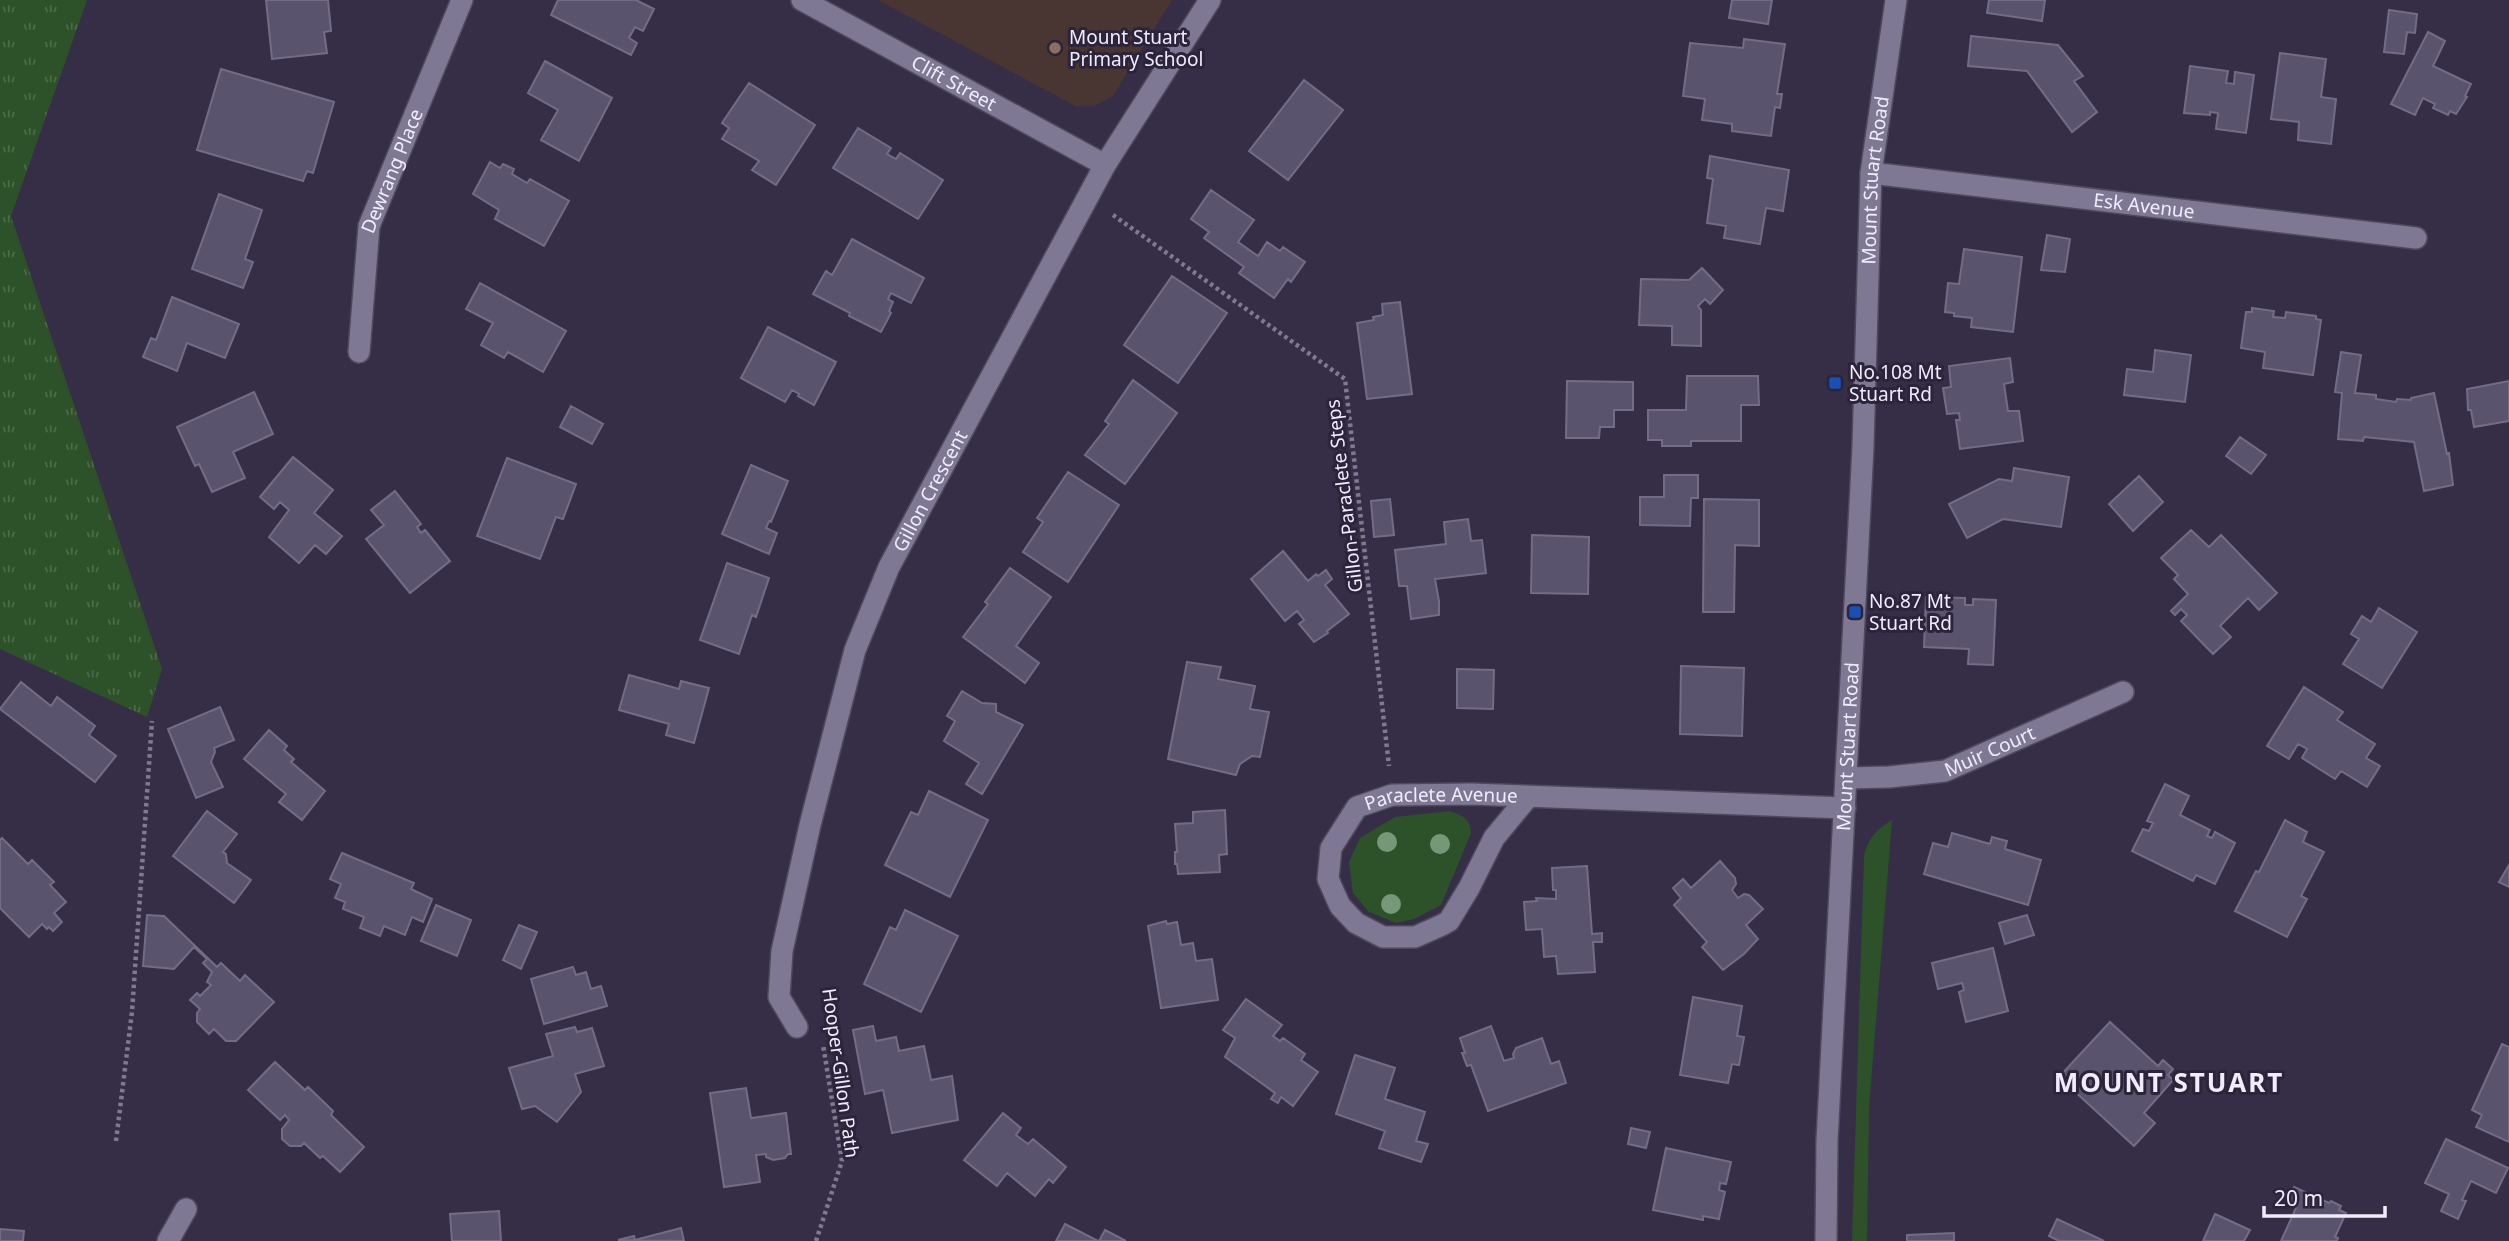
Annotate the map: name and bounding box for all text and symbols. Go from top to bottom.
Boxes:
place label: Mount Stuart Primary School [1069,24,1203,72]
marker: Mount Stuart Primary School [1047,40,1063,56]
street label: Clift Street [907,49,1001,117]
street label: Mount Stuart Road [1855,94,1895,265]
street label: Dewrang Place [354,105,429,237]
street label: Esk Avenue [2092,187,2196,224]
place label: No.108 Mt Stuart Rd [1849,359,1942,407]
marker: No.108 Mt Stuart Rd [1827,375,1843,391]
street label: Gillon-Paraclete Steps [1319,398,1369,594]
street label: Gillon Crescent [887,425,973,556]
place label: No.87 Mt Stuart Rd [1869,588,1952,636]
marker: No.87 Mt Stuart Rd [1847,604,1863,620]
street label: Mount Stuart Road [1830,661,1865,832]
street label: Muir Court [1940,720,2039,783]
street label: Paraclete Avenue [1361,781,1518,817]
street label: Hooper-Gillon Path [816,987,866,1159]
district label: MOUNT STUART [2054,1064,2284,1100]
scale bar [2264,1174,2385,1218]
text: 20 m [2274,1184,2323,1212]

